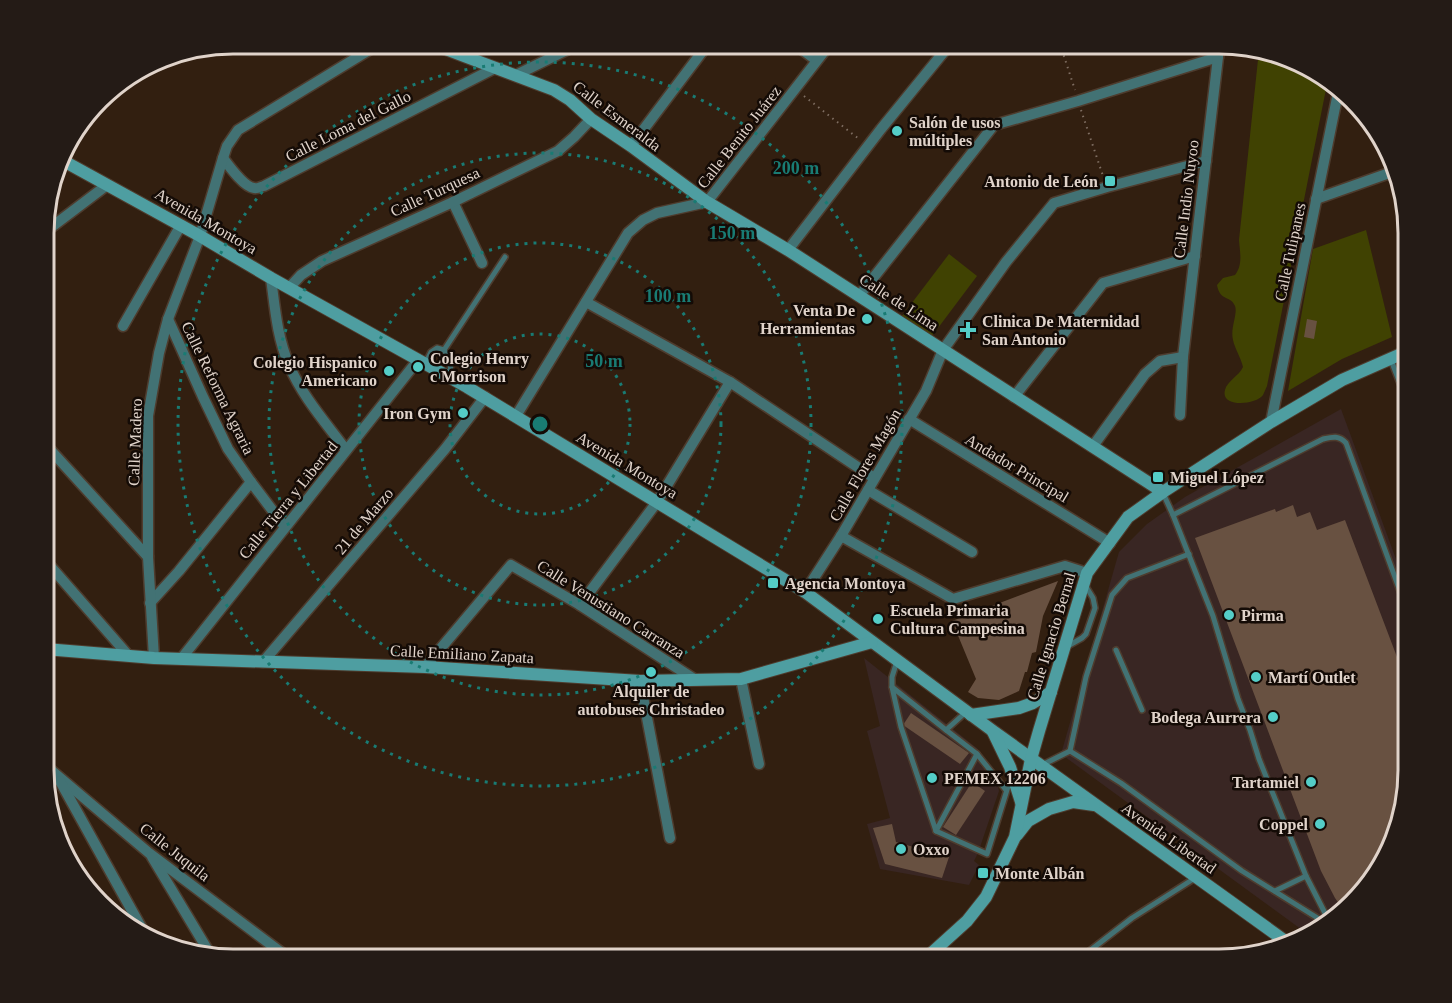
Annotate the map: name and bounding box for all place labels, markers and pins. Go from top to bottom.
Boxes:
place label: Salón de usos múltiples [909,114,1001,150]
marker: Salón de usos múltiples [890,124,904,138]
place label: Antonio de León [984,173,1098,190]
marker: Antonio de León [1103,174,1117,188]
place label: Venta De Herramientas [760,302,855,337]
marker: Venta De Herramientas [860,312,874,326]
place label: Clinica De Maternidad San Antonio [982,313,1139,348]
marker: Clinica De Maternidad San Antonio [959,321,977,339]
place label: Colegio Henry c Morrison [430,350,529,385]
place label: Colegio Hispanico Americano [253,354,377,389]
marker: Colegio Henry c Morrison [411,360,425,374]
marker: Colegio Hispanico Americano [382,364,396,378]
place label: Iron Gym [383,405,452,423]
marker: Iron Gym [456,406,470,420]
centre of rings [530,414,550,434]
place label: Miguel López [1170,469,1264,487]
marker: Miguel López [1151,470,1165,484]
place label: Agencia Montoya [785,575,905,593]
marker: Agencia Montoya [766,576,780,590]
place label: Escuela Primaria Cultura Campesina [890,602,1025,638]
place label: Pirma [1241,607,1284,624]
marker: Pirma [1222,608,1236,622]
marker: Escuela Primaria Cultura Campesina [871,612,885,626]
marker: Alquiler de autobuses Christadeo [644,665,658,679]
place label: Martí Outlet [1268,669,1356,686]
marker: Martí Outlet [1249,670,1263,684]
place label: Alquiler de autobuses Christadeo [577,683,725,718]
place label: Bodega Aurrera [1151,709,1261,727]
marker: Bodega Aurrera [1266,710,1280,724]
place label: PEMEX 12206 [944,770,1046,787]
marker: PEMEX 12206 [925,771,939,785]
place label: Tartamiel [1232,774,1300,791]
marker: Tartamiel [1304,775,1318,789]
place label: Coppel [1259,816,1309,834]
marker: Coppel [1313,817,1327,831]
place label: Oxxo [913,841,949,858]
marker: Oxxo [894,842,908,856]
place label: Monte Albán [995,865,1084,882]
marker: Monte Albán [976,866,990,880]

